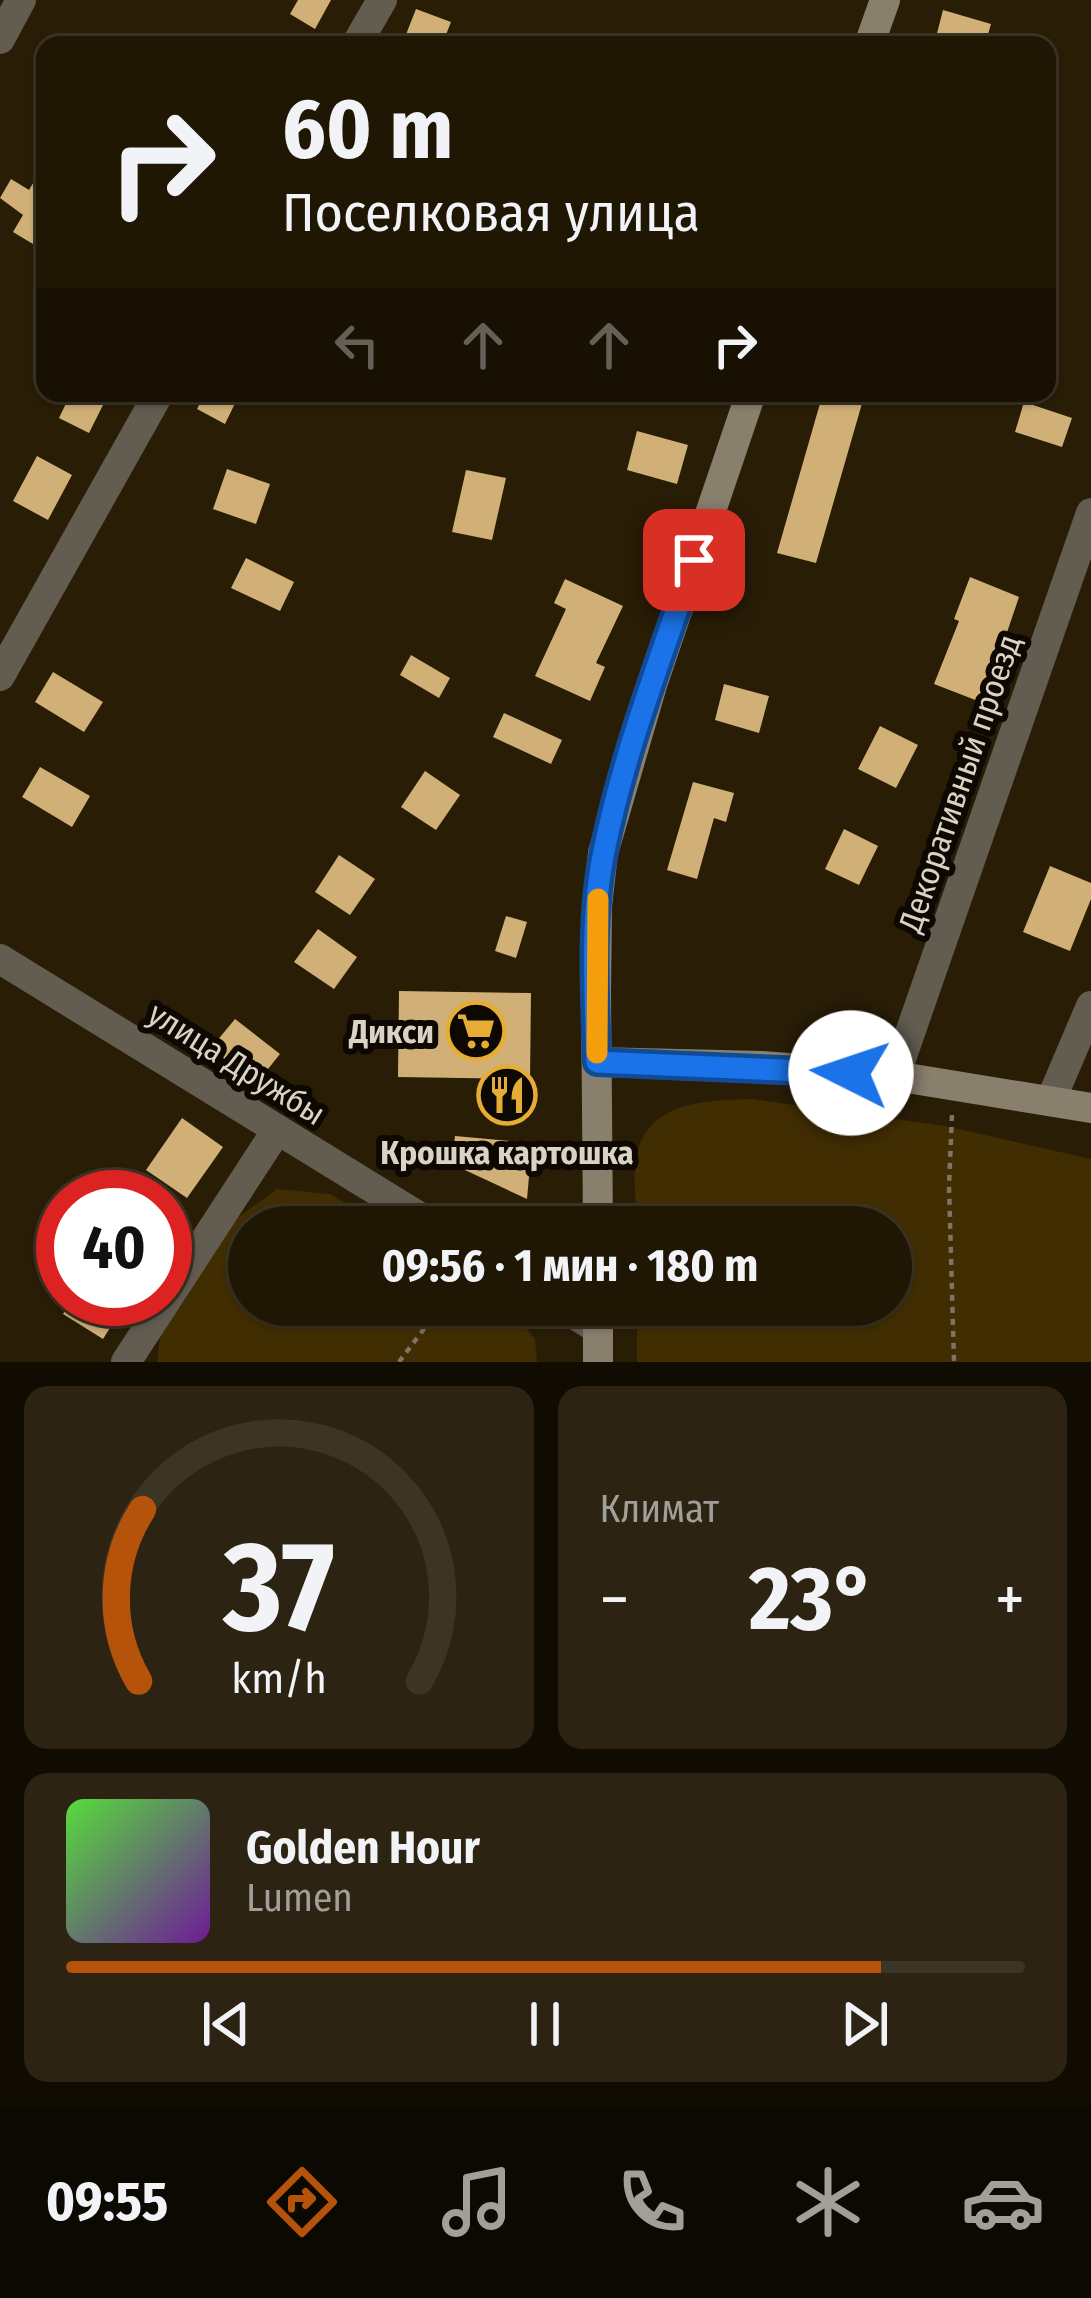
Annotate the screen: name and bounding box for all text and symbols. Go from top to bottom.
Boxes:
text: 60 m [282,79,453,180]
icon: right [84,84,240,240]
text: Поселковая улица [282,181,700,245]
icon: left [324,312,390,378]
icon: ahead [450,312,516,378]
icon: ahead [576,312,642,378]
icon: right [702,312,768,378]
pin [643,509,745,611]
icon: arrive [661,527,727,593]
street label: Декоративный проезд [890,630,1030,938]
street label: улица Дружбы [141,994,332,1134]
supermarket icon: Дикси [445,1000,507,1062]
position arrow [788,1010,914,1136]
place label: Дикси [348,1012,434,1052]
restaurant icon: Крошка картошка [476,1064,538,1126]
place label: Крошка картошка [380,1133,634,1173]
speed limit sign: 40 [36,1170,192,1326]
text: 09:56 · 1 мин · 180 m [382,1239,758,1293]
text: Климат [600,1486,719,1532]
text: 37 [222,1513,335,1663]
text: 23° [749,1545,875,1653]
text: − [600,1560,629,1639]
text: + [995,1560,1025,1639]
text: km/h [231,1652,327,1703]
text: Golden Hour [246,1821,480,1875]
text: Lumen [246,1875,353,1921]
icon: previous [193,1991,259,2057]
icon: pause [512,1991,578,2057]
icon: next [832,1991,898,2057]
icon: directions [260,2160,344,2244]
icon: music [435,2160,519,2244]
icon: phone [610,2160,694,2244]
icon: climate [786,2160,870,2244]
icon: car [961,2160,1045,2244]
text: 09:55 [46,2170,168,2234]

